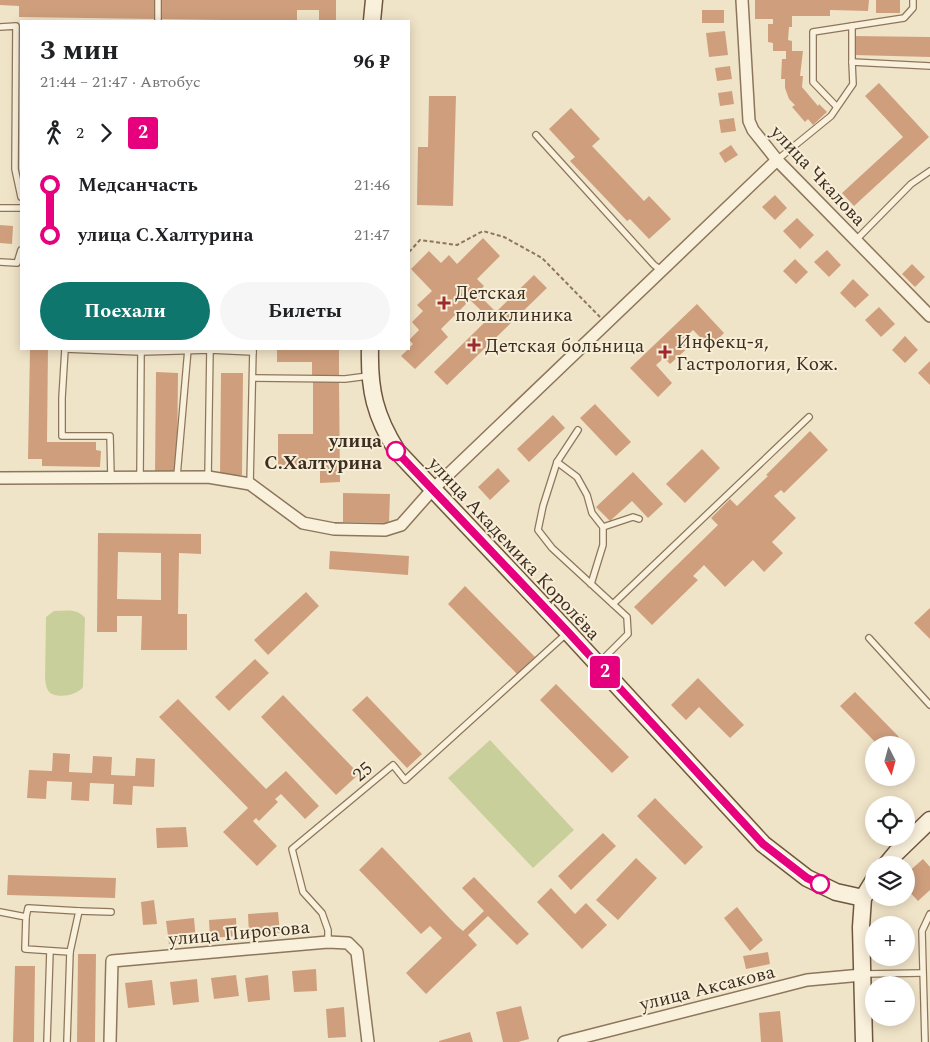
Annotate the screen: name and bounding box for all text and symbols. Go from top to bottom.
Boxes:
text: 3 мин [40,29,119,72]
text: 96 ₽ [353,48,390,77]
text: 21:44 – 21:47 · Автобус [40,70,201,94]
street label: улица Чкалова [763,118,873,234]
icon: walk [40,119,68,147]
icon: forward [92,119,120,147]
text: 2 [138,119,148,146]
text: 2 [76,121,84,145]
text: Медсанчасть [78,171,198,200]
text: 21:46 [354,173,390,197]
text: улица С.Халтурина [78,221,254,250]
text: 21:47 [354,223,390,247]
place label: Детская поликлиника [455,279,573,330]
button: Поехали [40,282,210,340]
button: Билеты [220,282,390,340]
marker: Детская поликлиника [437,296,451,310]
place label: Инфекц-я, Гастрология, Кож. [676,328,838,379]
place label: Детская больница [485,332,645,361]
marker: Детская больница [467,338,481,352]
marker: Инфекц-я, Гастрология, Кож. [658,345,672,359]
place label: улица С.Халтурина [264,427,382,478]
marker: улица С.Халтурина [386,441,406,461]
street label: улица Академика Королёва [420,450,607,648]
line badge: 2 [589,656,621,688]
text: 2 [600,658,610,685]
north arrow [865,736,915,786]
map controls [865,736,915,1026]
street label: 25 [346,755,380,789]
button: locate [865,796,915,846]
button: layers [865,856,915,906]
unlabelled marker [810,874,830,894]
street label: улица Пирогова [166,913,312,954]
button: + [865,916,915,966]
street label: улица Аксакова [636,957,779,1020]
button: − [865,976,915,1026]

